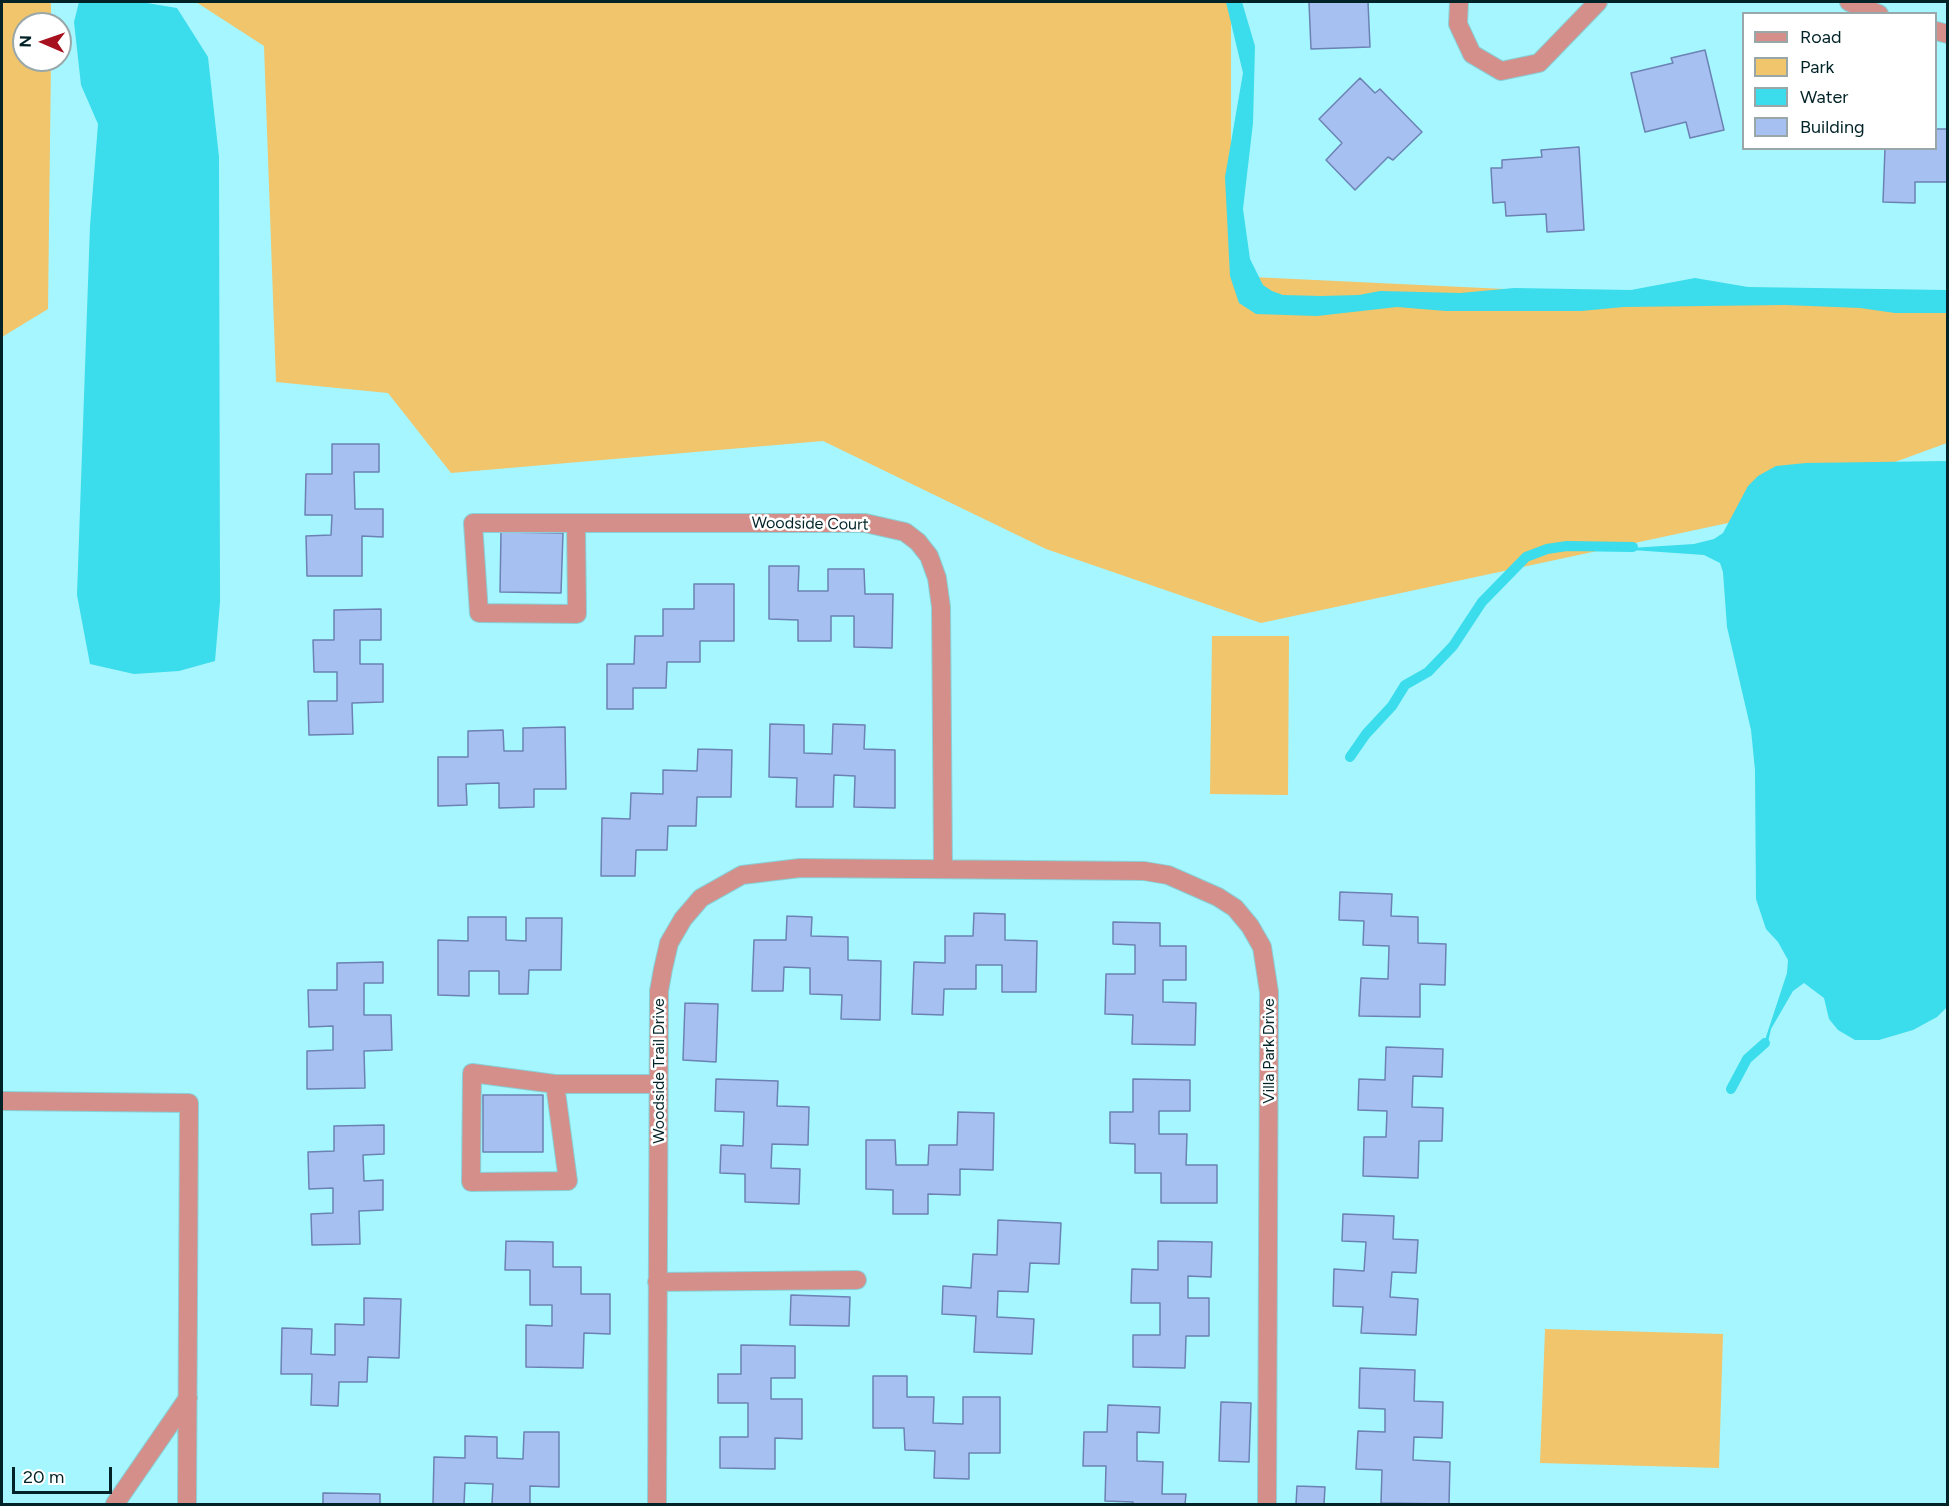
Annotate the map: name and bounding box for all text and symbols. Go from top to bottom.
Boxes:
north arrow [12,12,72,72]
legend [1742,12,1937,150]
text: Road [1800,26,1841,48]
text: N [16,35,35,48]
text: Park [1800,56,1834,78]
text: Water [1800,86,1848,108]
text: Building [1800,116,1865,138]
street label: Woodside Court [751,513,869,535]
street label: Woodside Trail Drive [649,998,669,1144]
street label: Villa Park Drive [1259,998,1279,1104]
scale bar [15,1455,116,1493]
text: 20 m [23,1466,64,1488]

